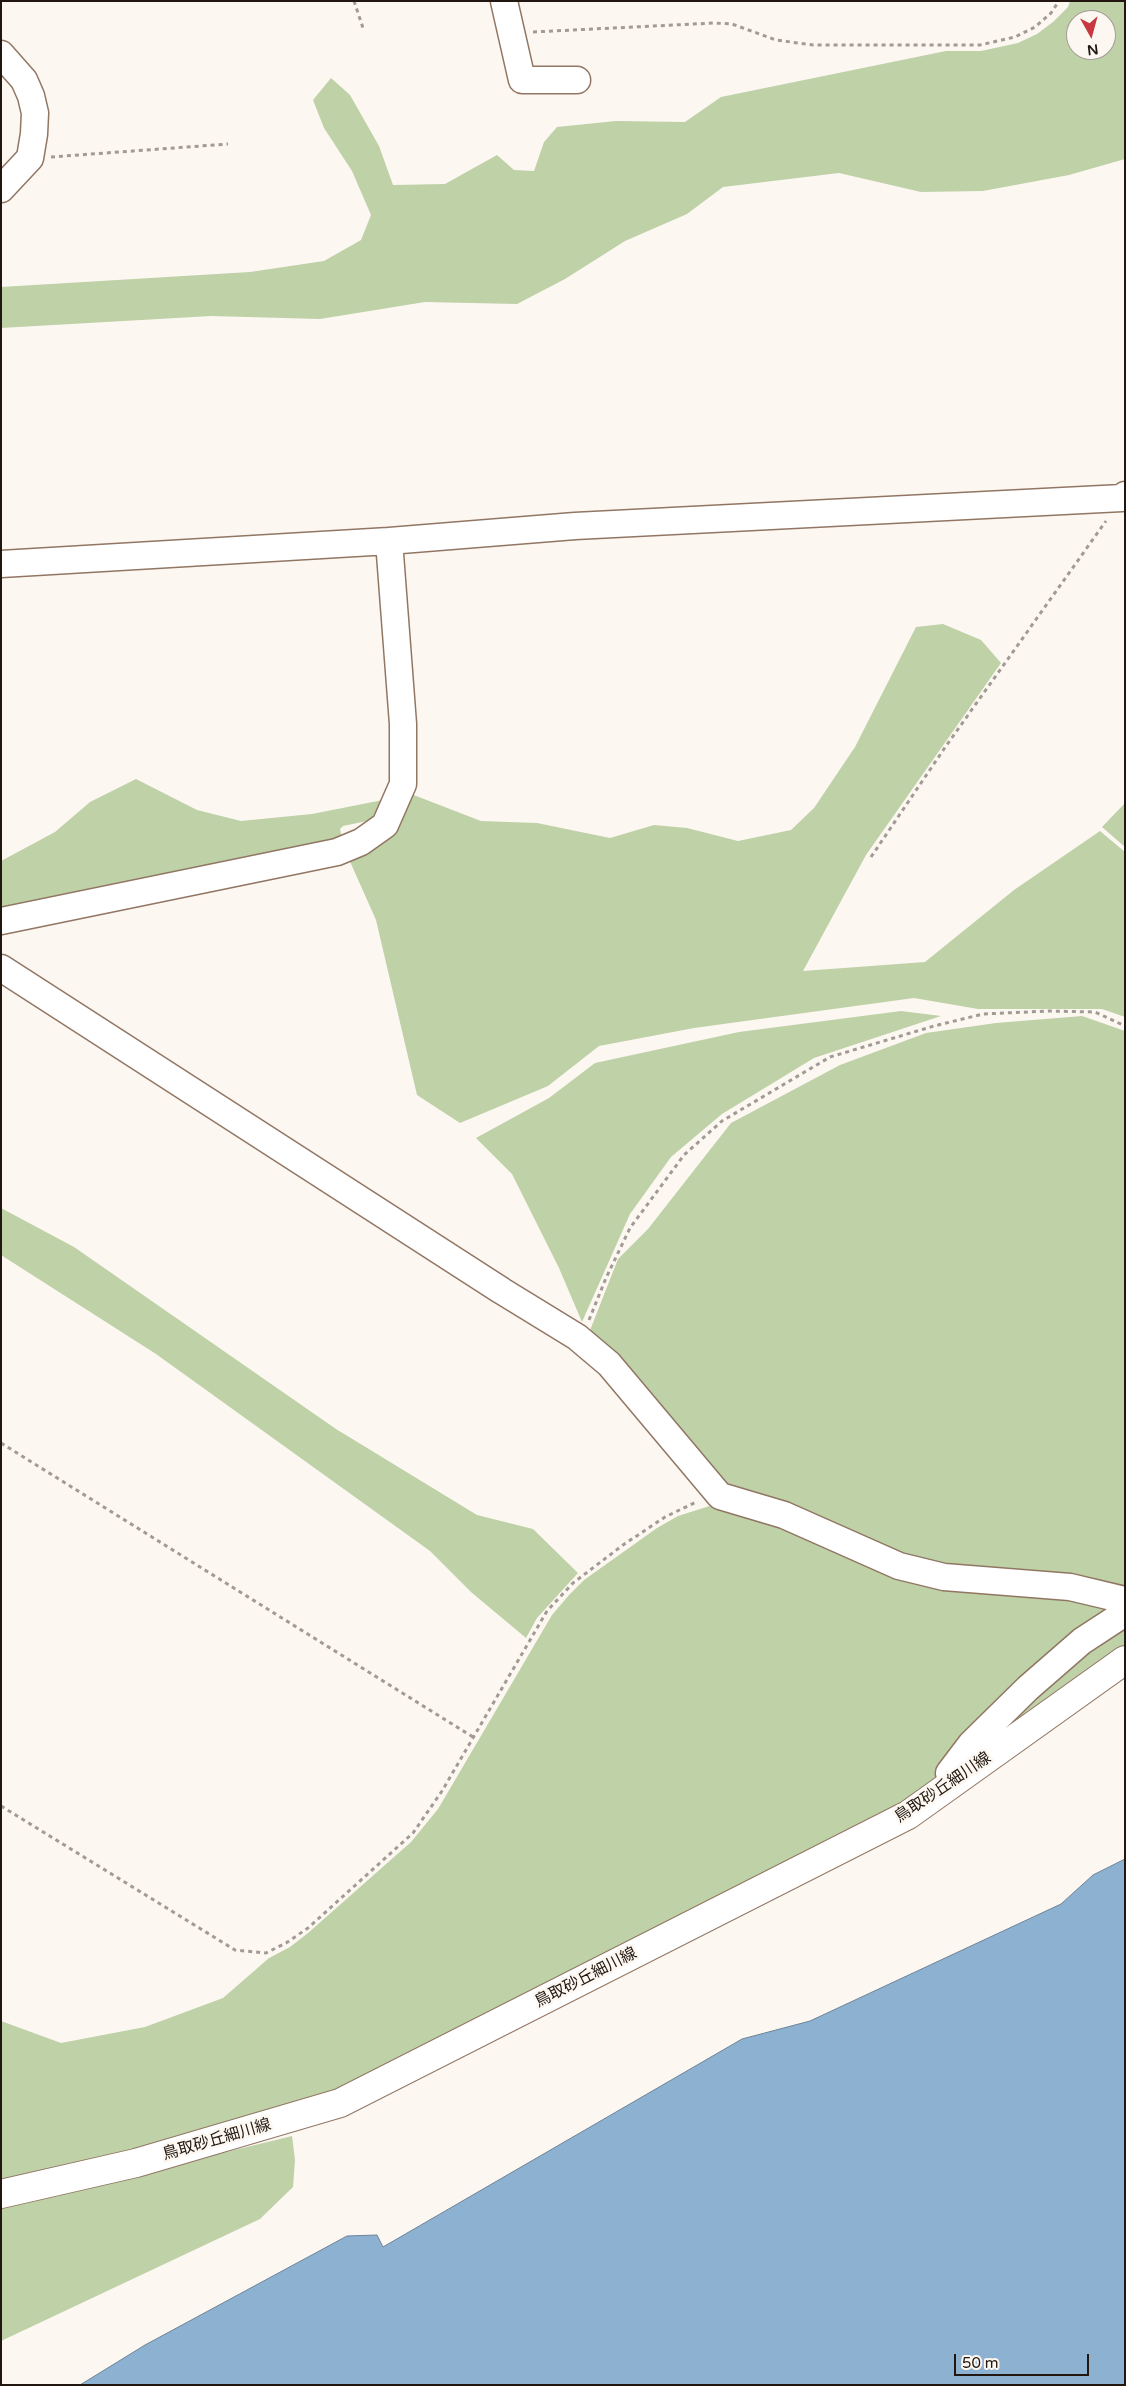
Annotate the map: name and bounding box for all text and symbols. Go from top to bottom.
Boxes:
north arrow [1066,10,1116,60]
text: N [1086,40,1099,59]
street label: 鳥取砂丘細川線 [891,1749,995,1827]
street label: 鳥取砂丘細川線 [532,1944,640,2012]
street label: 鳥取砂丘細川線 [161,2115,273,2165]
scale bar [956,2344,1091,2376]
text: 50 m [962,2354,999,2372]

